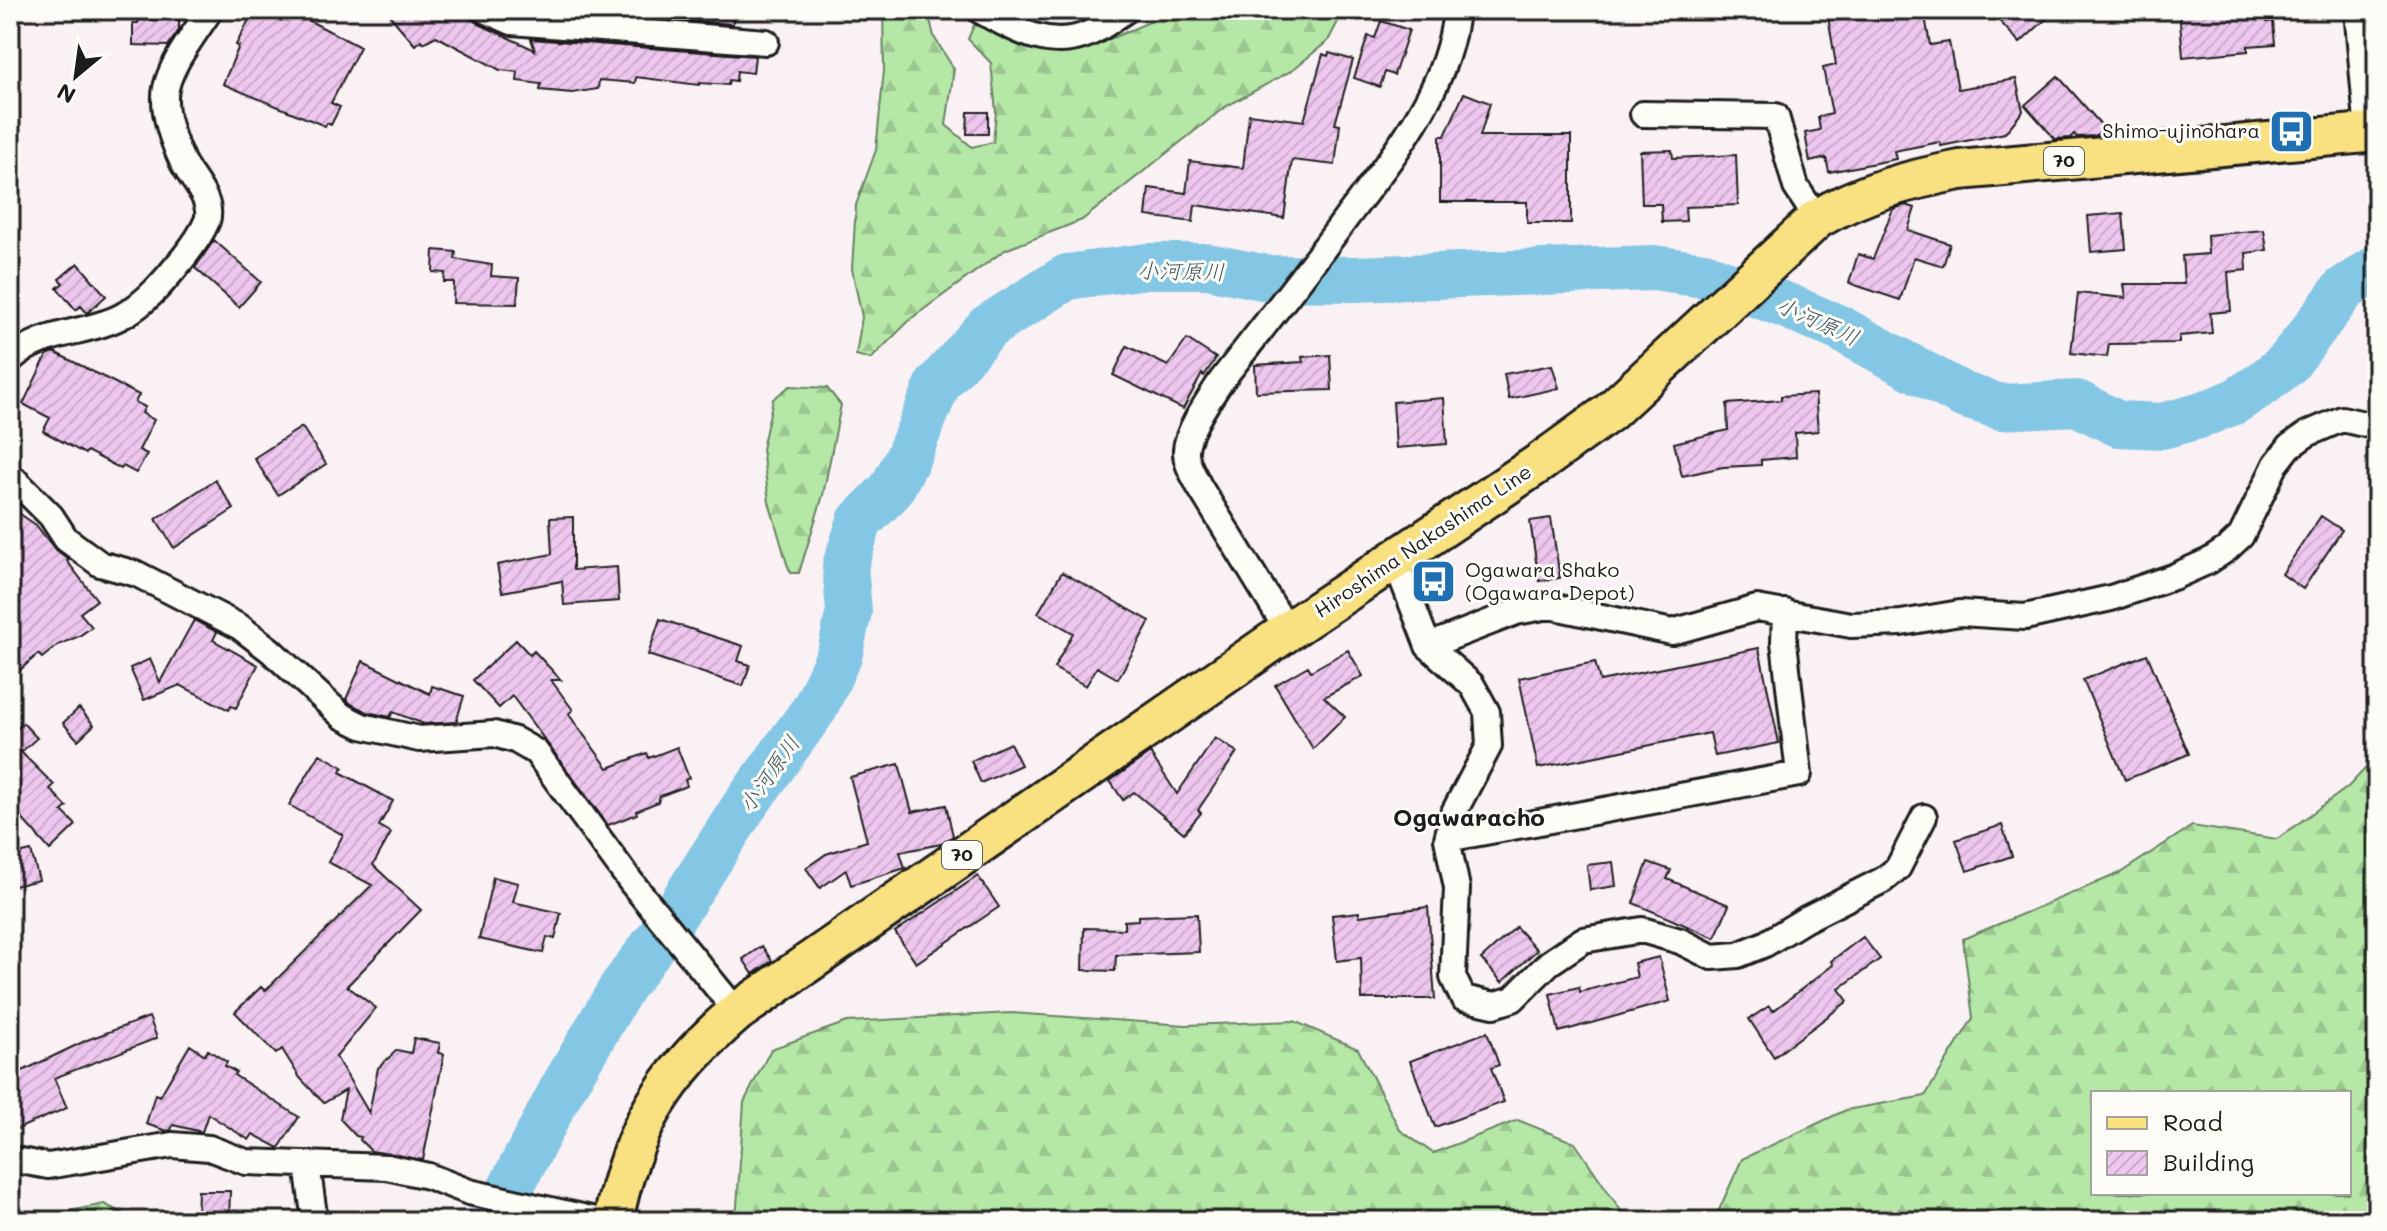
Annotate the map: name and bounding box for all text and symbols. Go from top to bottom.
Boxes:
north arrow [36,36,116,116]
text: N [52,77,80,111]
bus stop icon: Shimo-ujinohara [2267,107,2315,155]
place label: Shimo-ujinohara [2102,117,2260,143]
road number: 70 [2044,147,2084,175]
water label: 小河原川 [1137,255,1225,286]
water label: 小河原川 [1772,289,1864,352]
street label: Hiroshima Nakashima Line [1309,458,1536,623]
place label: Ogawara Shako (Ogawara Depot) [1465,556,1635,605]
bus stop icon: Ogawara Shako (Ogawara Depot) [1410,557,1458,605]
water label: 小河原川 [731,729,806,818]
district label: Ogawaracho [1393,801,1545,832]
road number: 70 [942,841,982,869]
legend [2091,1091,2351,1195]
text: Road [2163,1106,2223,1137]
text: Building [2163,1146,2254,1177]

